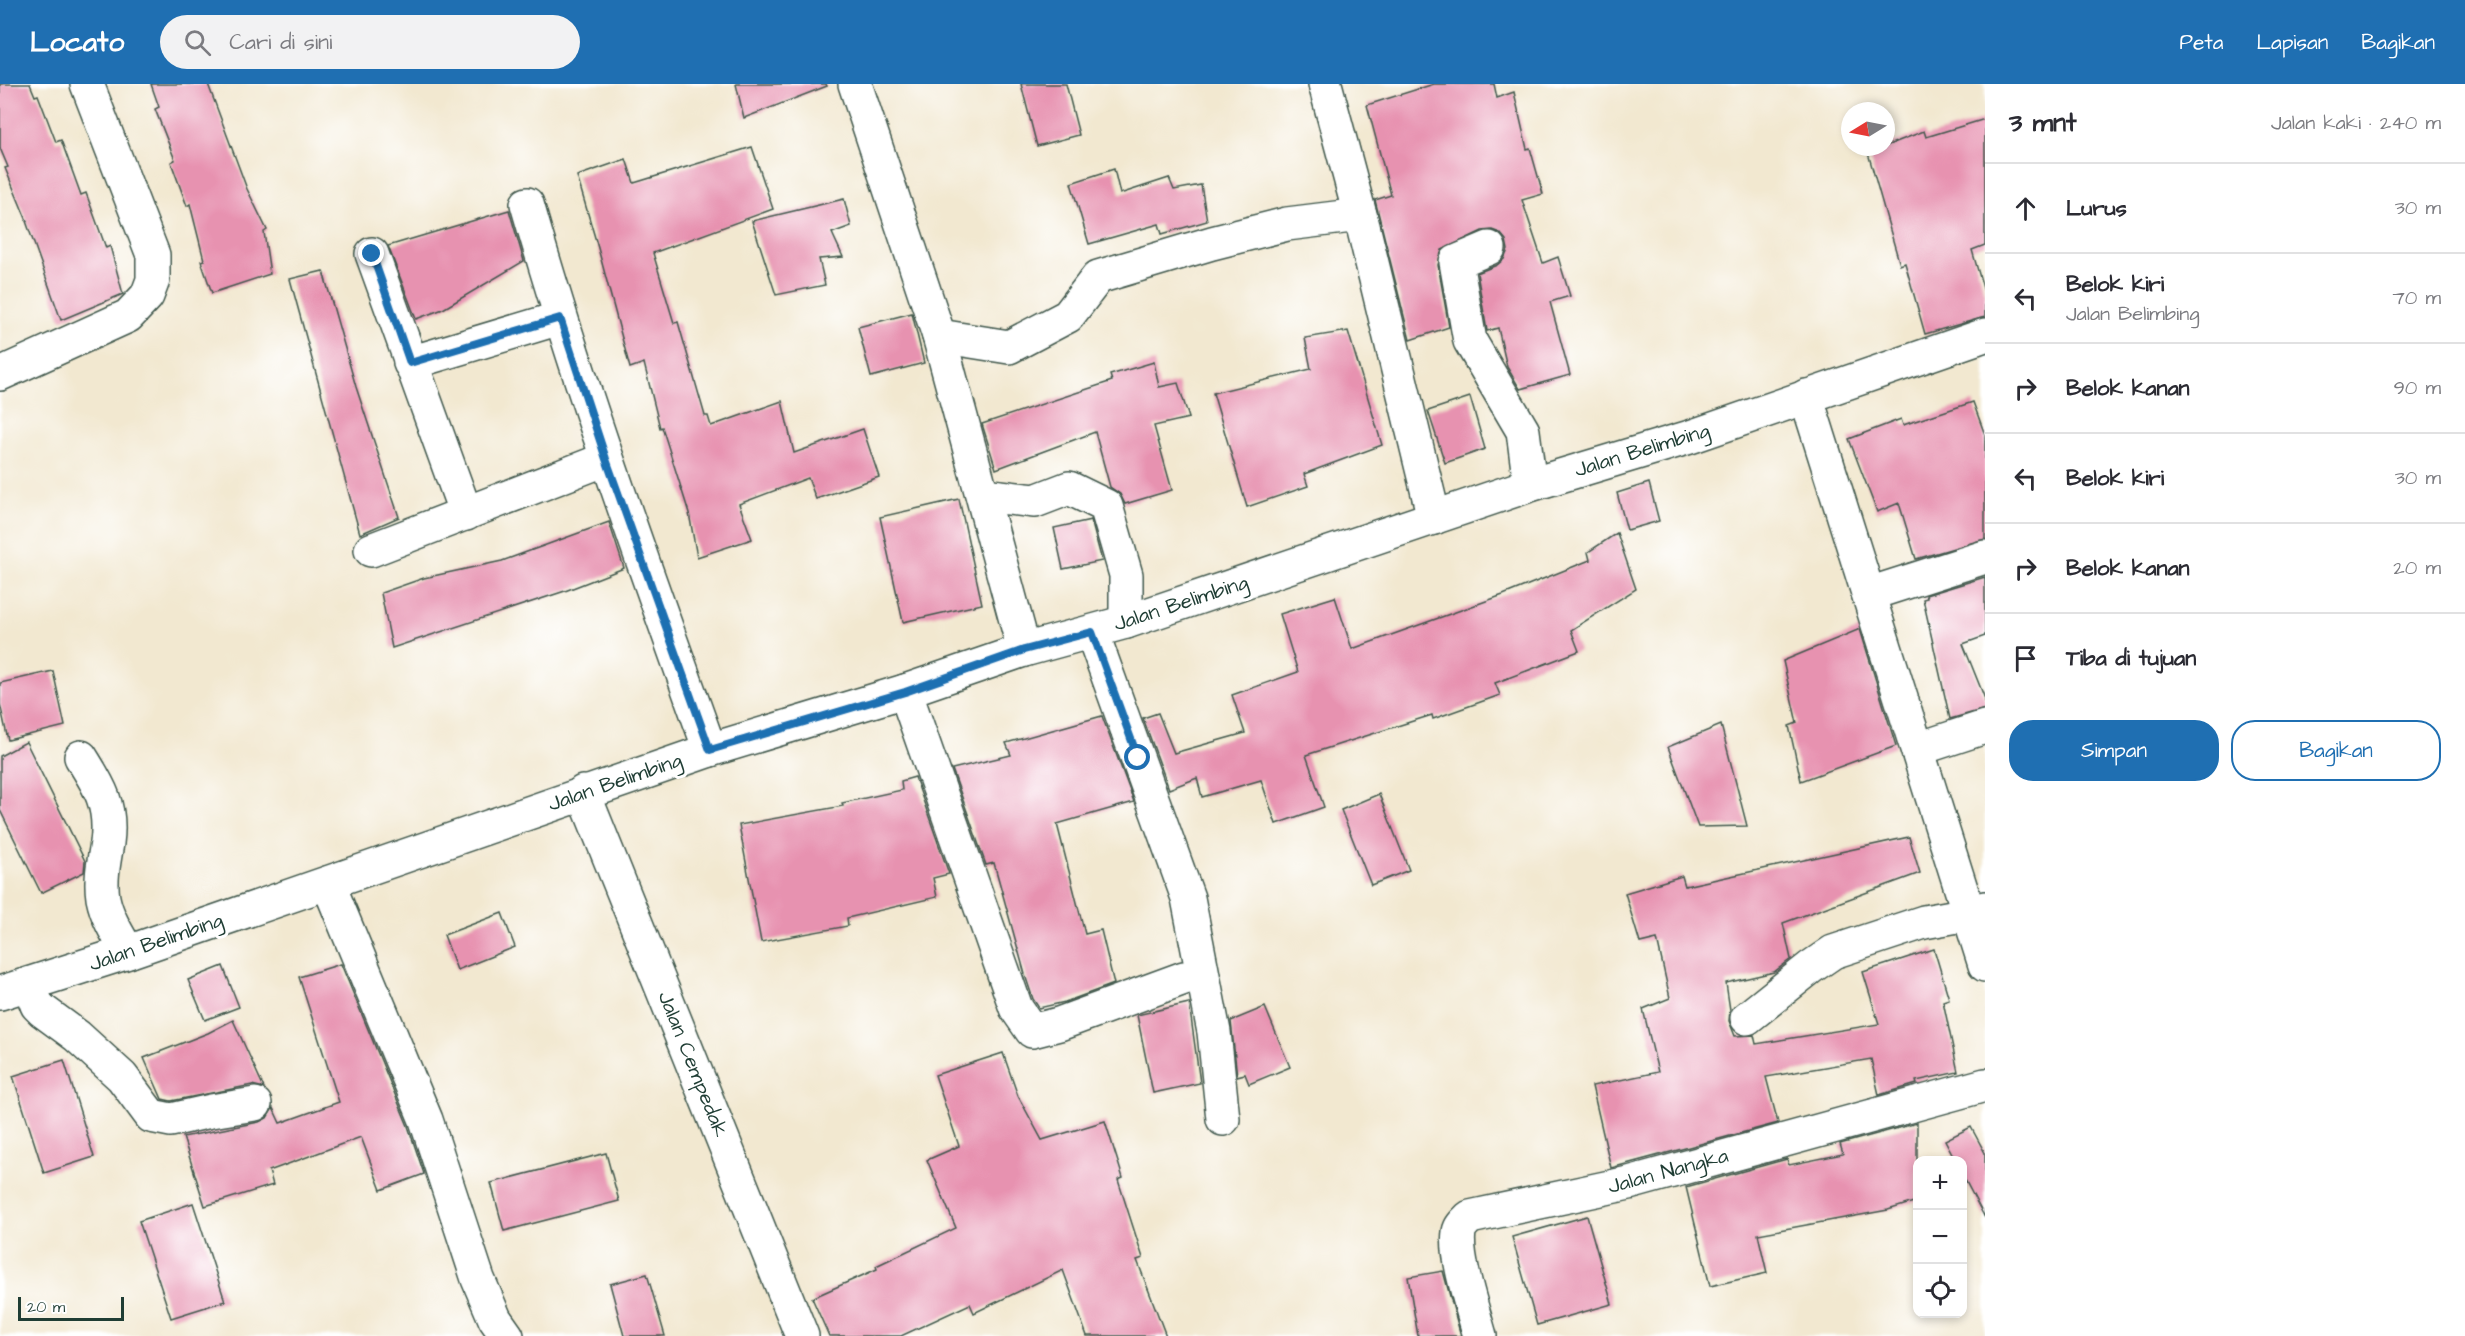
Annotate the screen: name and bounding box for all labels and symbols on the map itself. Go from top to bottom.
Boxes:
north arrow [1841,102,1895,156]
route end [358,240,384,266]
street label: Jalan Belimbing [1571,416,1714,486]
street label: Jalan Belimbing [1110,568,1253,640]
route start [1124,744,1150,770]
street label: Jalan Belimbing [544,745,687,820]
street label: Jalan Belimbing [85,905,228,980]
street label: Jalan Cempedak [650,987,735,1142]
street label: Jalan Nangka [1605,1141,1732,1203]
scale bar [18,1294,124,1322]

